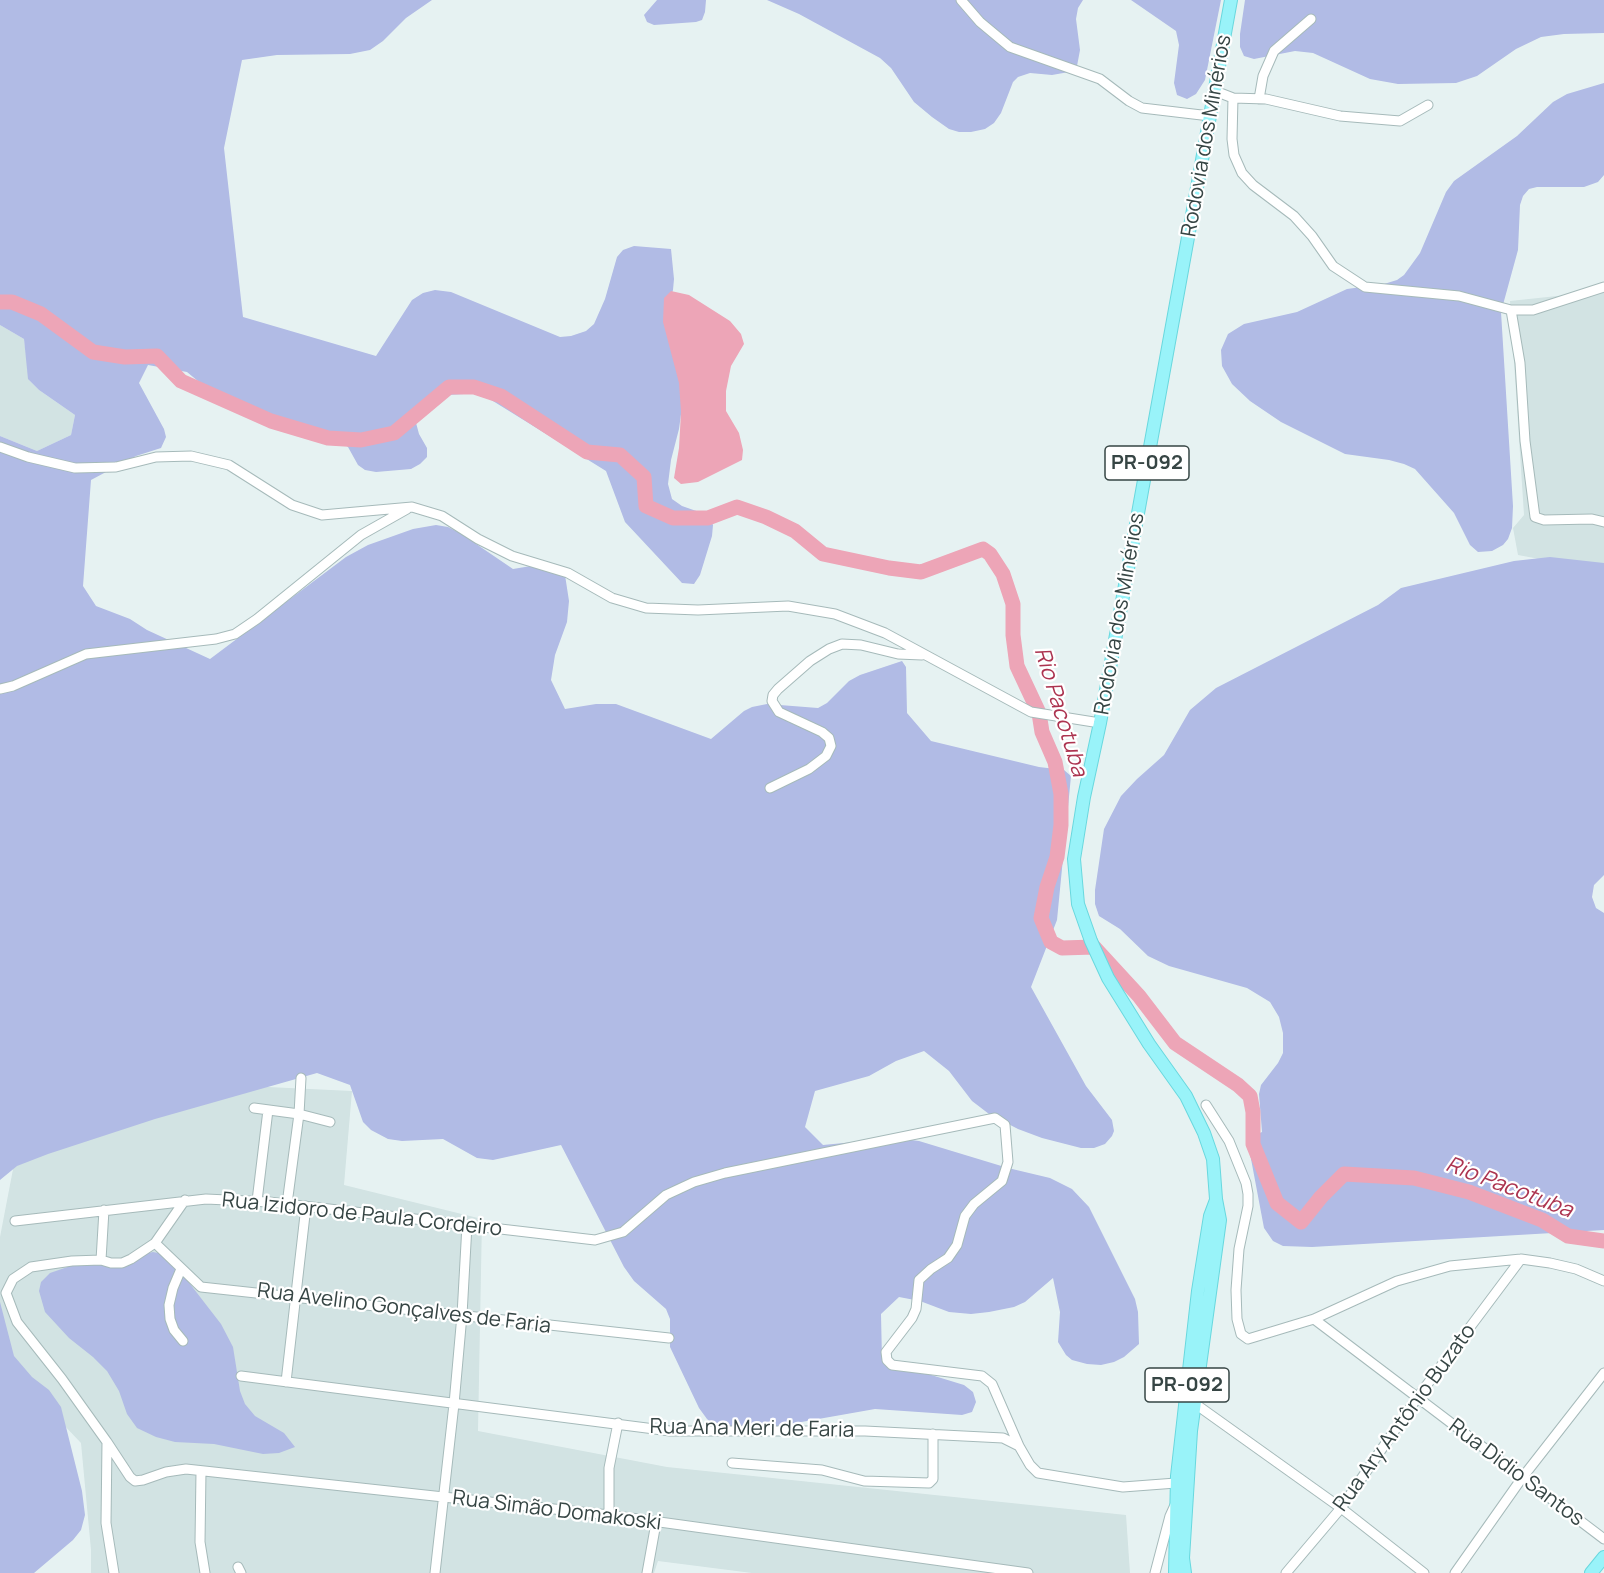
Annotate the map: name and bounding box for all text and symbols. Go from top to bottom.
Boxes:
street label: Rodovia dos Minérios [1177,33,1237,239]
road number: PR-092 [1105,446,1189,480]
street label: Rodovia dos Minérios [1090,511,1150,717]
water label: Rio Pacotuba [1028,644,1092,780]
water label: Rio Pacotuba [1442,1152,1576,1224]
street label: Rua Izidoro de Paula Cordeiro [221,1188,503,1242]
street label: Rua Avelino Gonçalves de Faria [256,1278,552,1340]
street label: Rua Ary Antônio Buzato [1328,1319,1482,1517]
road number: PR-092 [1145,1368,1229,1402]
street label: Rua Didio Santos [1443,1414,1589,1532]
street label: Rua Ana Meri de Faria [649,1415,855,1443]
street label: Rua Simão Domakoski [451,1486,663,1536]

